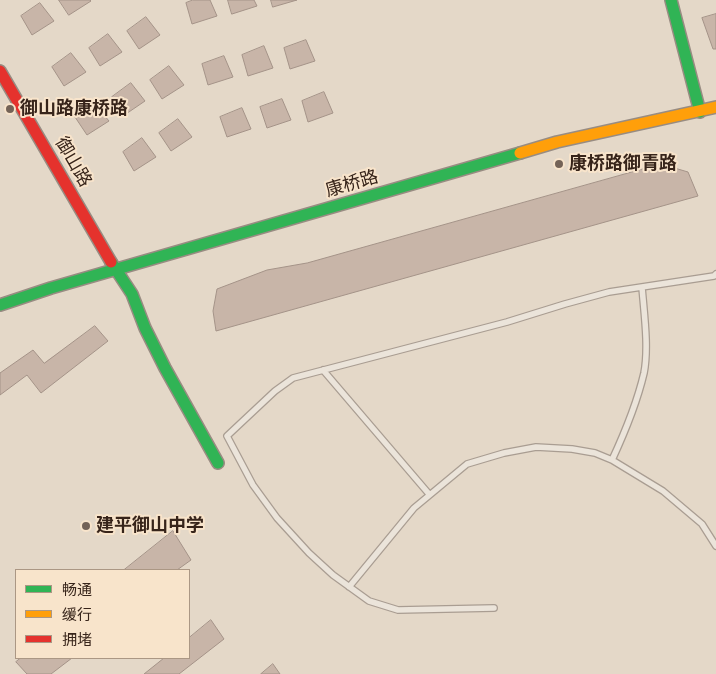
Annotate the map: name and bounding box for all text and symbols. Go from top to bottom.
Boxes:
place label: 御山路康桥路 [20,98,128,120]
marker: 御山路康桥路 [4,103,16,115]
street label: 御山路 [50,133,96,191]
place label: 康桥路御青路 [569,153,677,175]
marker: 康桥路御青路 [553,158,565,170]
street label: 康桥路 [323,166,381,202]
place label: 建平御山中学 [96,515,204,537]
marker: 建平御山中学 [80,520,92,532]
legend [15,569,190,659]
text: 畅通 [62,581,92,599]
text: 缓行 [62,606,92,624]
text: 拥堵 [62,631,92,649]

